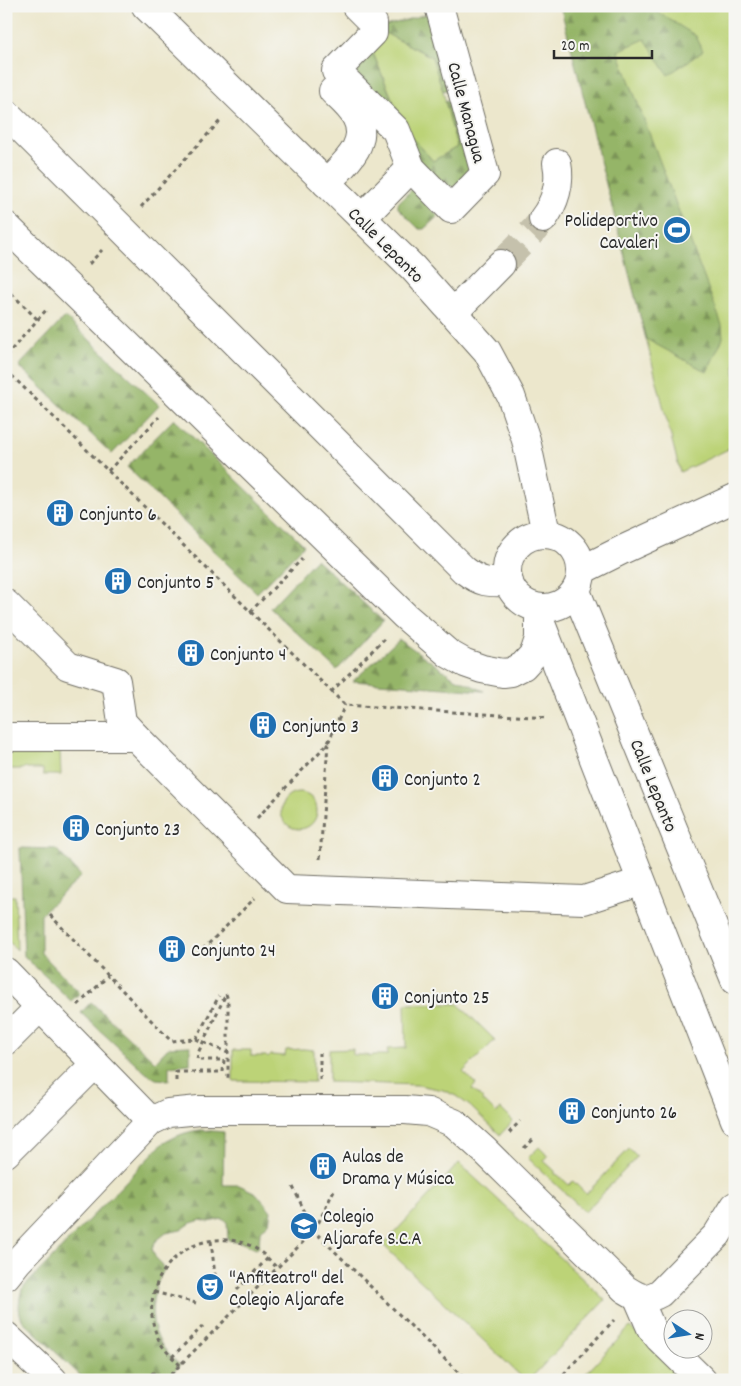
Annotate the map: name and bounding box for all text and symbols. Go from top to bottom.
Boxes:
scale bar [554,28,651,60]
text: 20 m [561,36,589,58]
street label: Calle Managua [438,60,491,167]
street label: Calle Lepanto [340,202,429,291]
place label: Polideportivo Cavaleri [565,209,659,258]
sports icon: Polideportivo Cavaleri [662,215,692,245]
building icon: Conjunto 6 [45,498,75,528]
place label: Conjunto 6 [79,503,157,530]
building icon: Conjunto 5 [103,566,133,596]
place label: Conjunto 5 [137,571,214,598]
building icon: Conjunto 4 [176,638,206,668]
place label: Conjunto 4 [210,643,286,670]
building icon: Conjunto 3 [248,710,278,740]
place label: Conjunto 3 [282,715,359,742]
street label: Calle Lepanto [621,736,683,837]
building icon: Conjunto 2 [370,763,400,793]
place label: Conjunto 2 [404,768,481,795]
building icon: Conjunto 23 [61,813,91,843]
place label: Conjunto 23 [95,818,180,845]
building icon: Conjunto 24 [157,934,187,964]
place label: Conjunto 24 [191,939,276,966]
building icon: Conjunto 25 [370,981,400,1011]
place label: Conjunto 25 [404,986,489,1013]
building icon: Conjunto 26 [557,1096,587,1126]
place label: Conjunto 26 [591,1101,677,1128]
place label: Aulas de Drama y Música [342,1145,455,1194]
building icon: Aulas de Drama y Música [308,1151,338,1181]
place label: Colegio Aljarafe S.C.A [323,1205,422,1254]
school or university icon: Colegio Aljarafe S.C.A [289,1211,319,1241]
place label: "Anfiteatro" del Colegio Aljarafe [229,1266,344,1315]
theatre icon: "Anfiteatro" del Colegio Aljarafe [195,1272,225,1302]
north arrow [664,1308,714,1358]
text: N [688,1331,709,1342]

